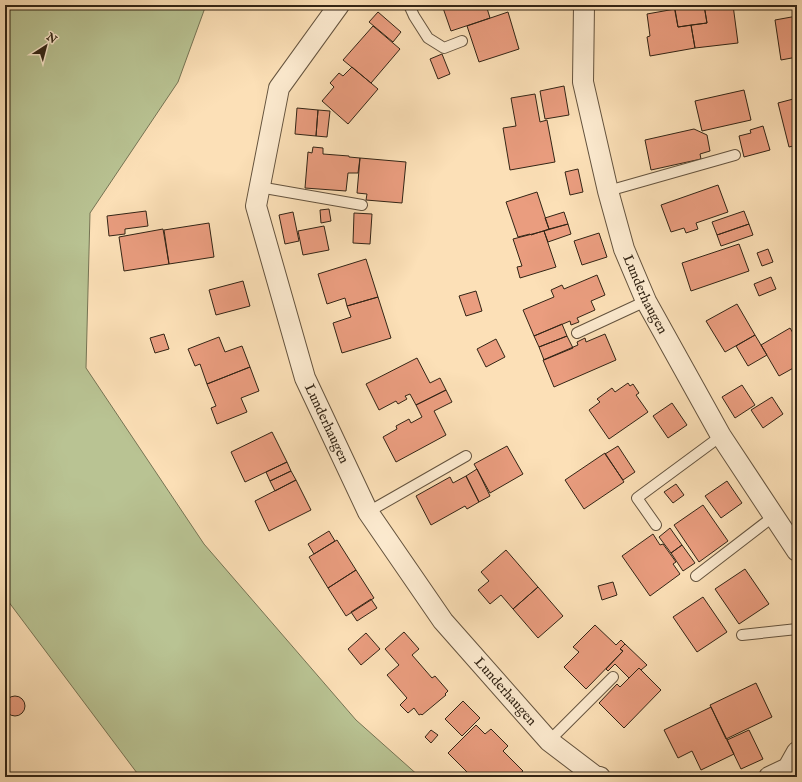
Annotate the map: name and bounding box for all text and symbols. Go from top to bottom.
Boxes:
north arrow [26,26,66,66]
text: N [43,30,60,47]
street label: Lunderhaugen [618,252,672,338]
street label: Lunderhaugen [300,381,353,467]
street label: Lunderhaugen [470,653,541,730]

